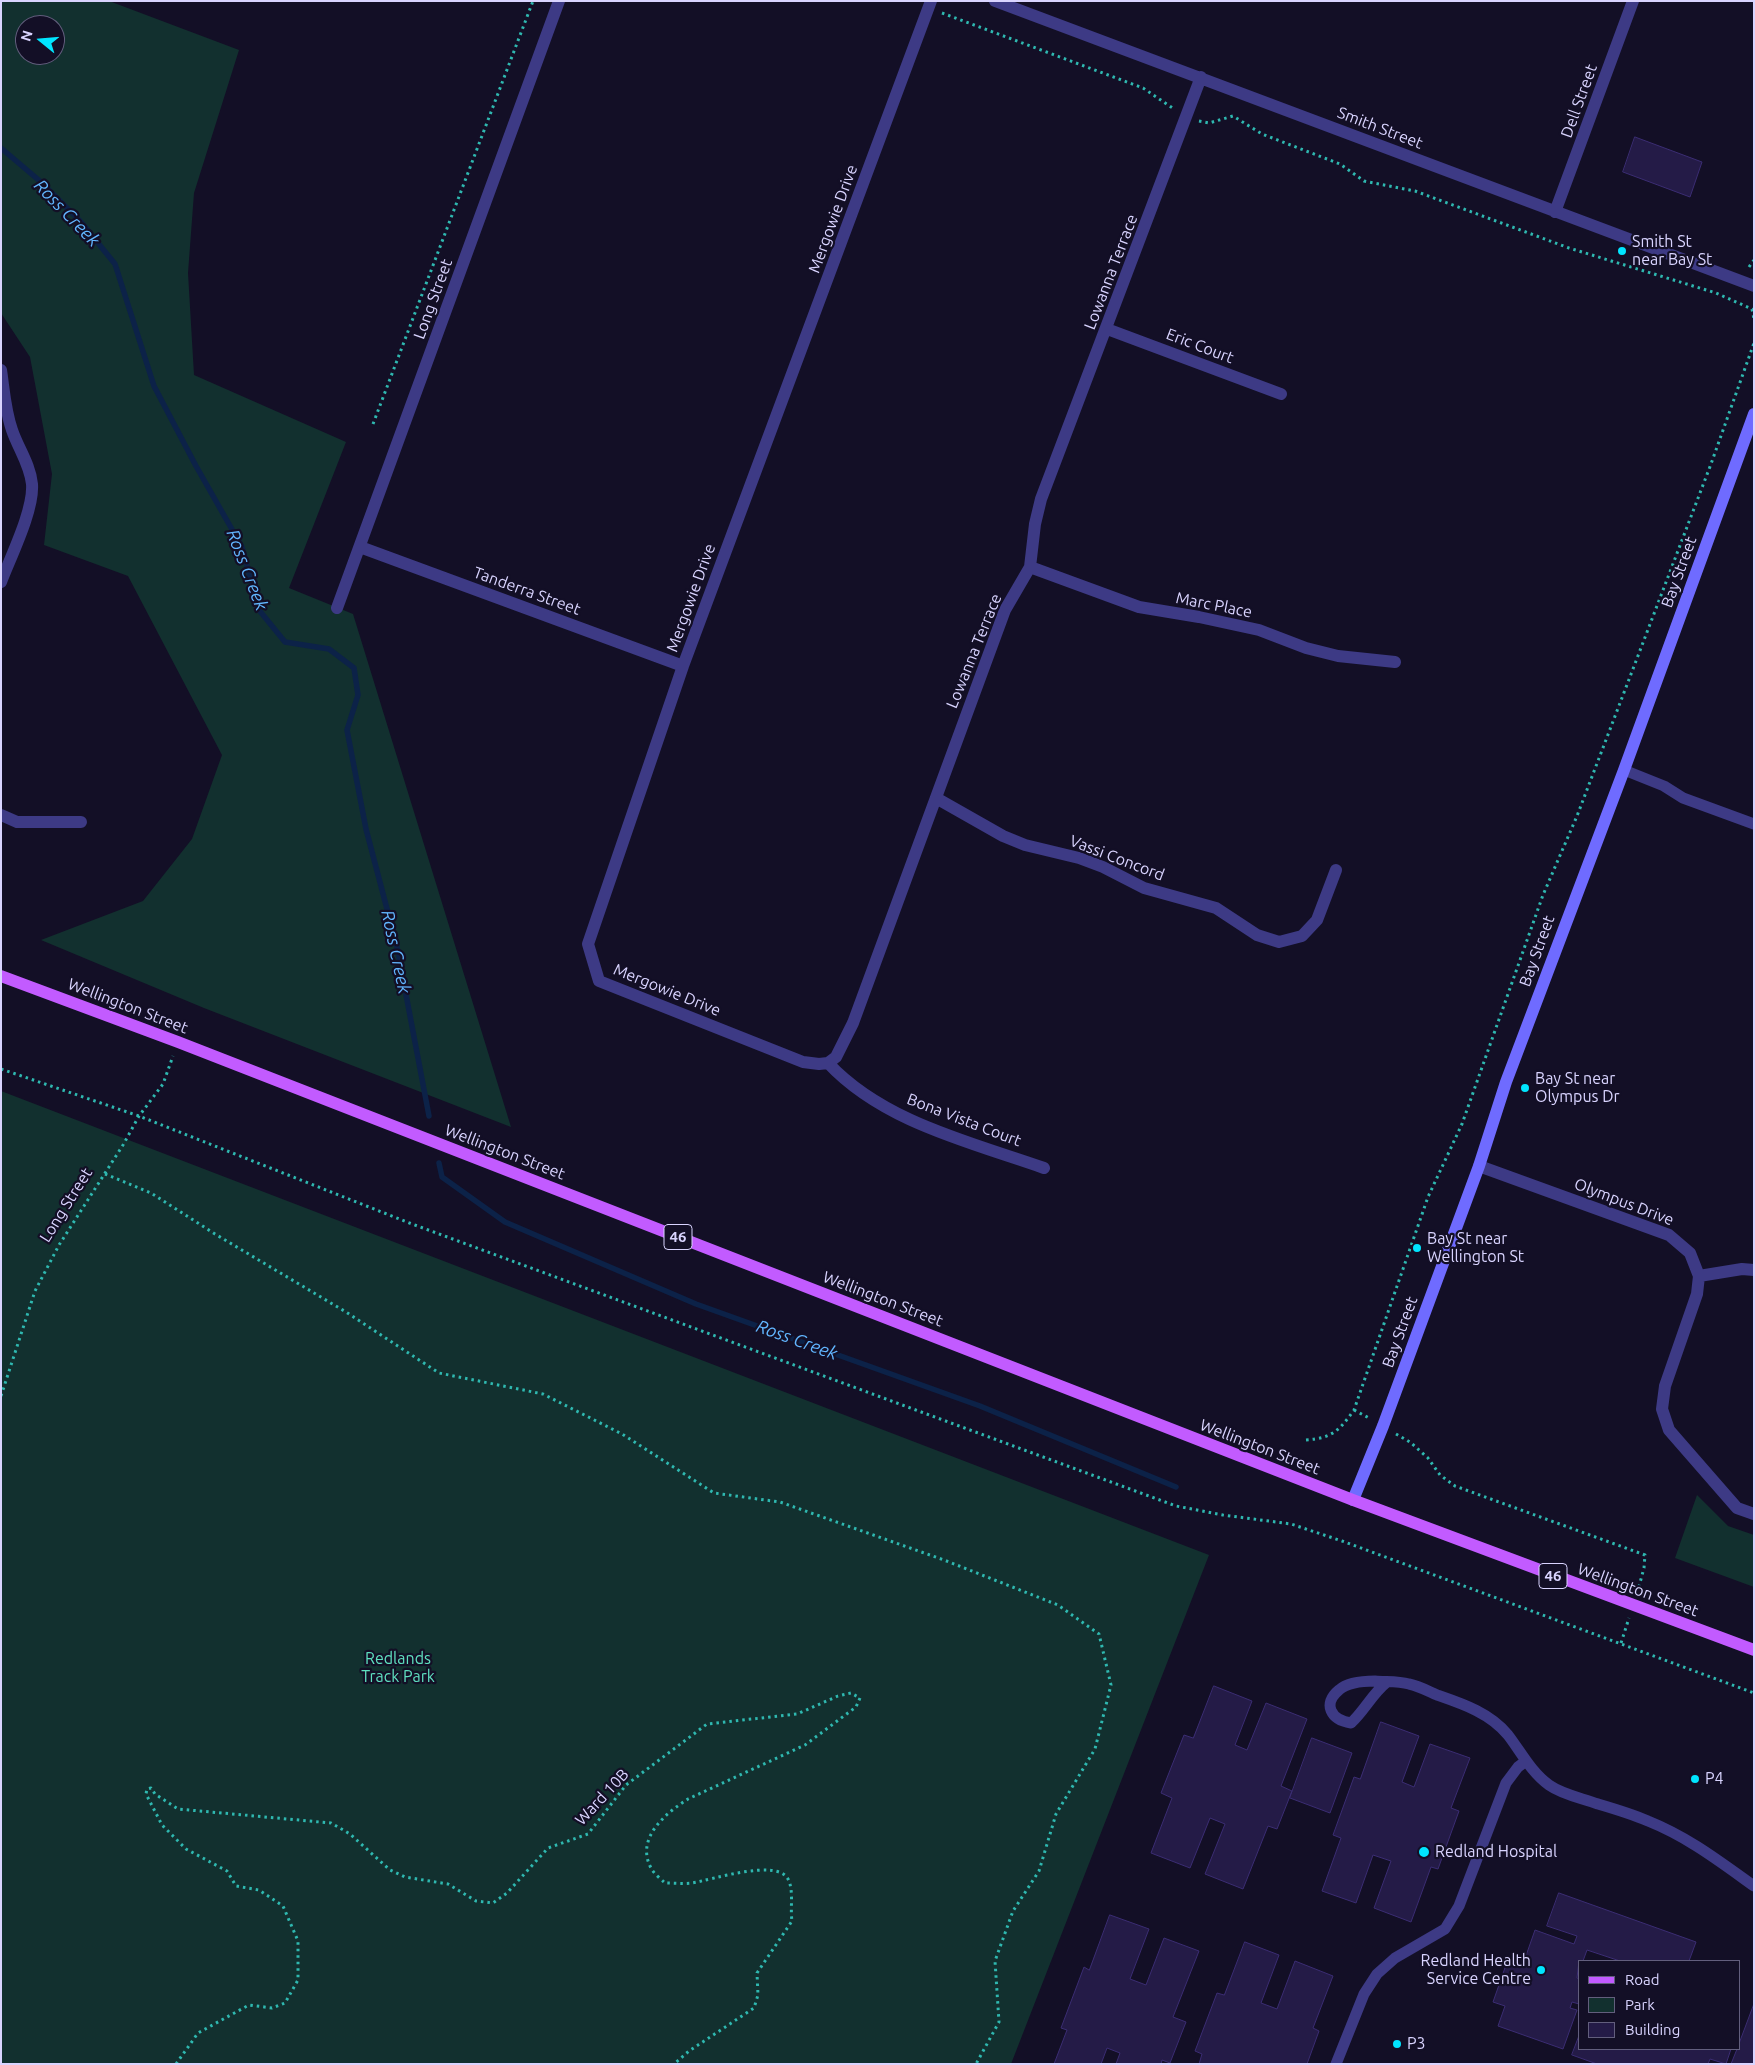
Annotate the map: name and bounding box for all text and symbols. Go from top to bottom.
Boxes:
north arrow [15,15,65,65]
text: N [17,29,36,43]
street label: Dell Street [1557,62,1601,140]
street label: Smith Street [1335,103,1425,153]
street label: Mergowie Drive [804,162,862,276]
water label: Ross Creek [30,175,104,251]
street label: Lowanna Terrace [1080,212,1142,332]
place label: Smith St near Bay St [1632,232,1712,270]
marker: Smith St near Bay St [1616,245,1628,257]
street label: Long Street [410,256,456,342]
street label: Eric Court [1164,324,1236,368]
water label: Ross Creek [222,526,272,614]
street label: Bay Street [1657,534,1701,610]
street label: Mergowie Drive [662,541,720,655]
street label: Tanderra Street [471,563,583,619]
street label: Marc Place [1174,588,1254,622]
street label: Lowanna Terrace [942,591,1006,711]
street label: Vassi Concord [1067,831,1167,885]
water label: Ross Creek [377,908,415,996]
street label: Bay Street [1515,913,1559,989]
street label: Mergowie Drive [611,960,723,1020]
street label: Wellington Street [65,974,191,1038]
place label: Bay St near Olympus Dr [1535,1069,1620,1107]
marker: Bay St near Olympus Dr [1519,1082,1531,1094]
street label: Bona Vista Court [904,1089,1024,1151]
street label: Wellington Street [442,1120,568,1184]
street label: Long Street [36,1164,96,1246]
street label: Olympus Drive [1572,1174,1676,1230]
road number: 46 [664,1224,692,1250]
place label: Bay St near Wellington St [1427,1229,1524,1267]
marker: Bay St near Wellington St [1411,1242,1423,1254]
street label: Wellington Street [820,1267,946,1331]
street label: Bay Street [1378,1294,1422,1370]
water label: Ross Creek [753,1315,841,1365]
street label: Wellington Street [1197,1415,1323,1479]
street label: Wellington Street [1575,1559,1701,1621]
road number: 46 [1539,1564,1567,1588]
park label: Redlands Track Park [361,1649,435,1687]
street label: Ward 10B [571,1765,633,1829]
place label: P4 [1705,1769,1724,1789]
marker: P4 [1689,1773,1701,1785]
place label: Redland Hospital [1435,1842,1557,1862]
marker: Redland Hospital [1417,1845,1431,1859]
place label: Redland Health Service Centre [1420,1951,1531,1989]
legend [1578,1960,1740,2050]
marker: Redland Health Service Centre [1535,1964,1547,1976]
text: Road [1625,1971,1660,1988]
text: Park [1625,1996,1655,2013]
text: Building [1625,2021,1680,2038]
place label: P3 [1407,2034,1426,2054]
marker: P3 [1391,2038,1403,2050]

